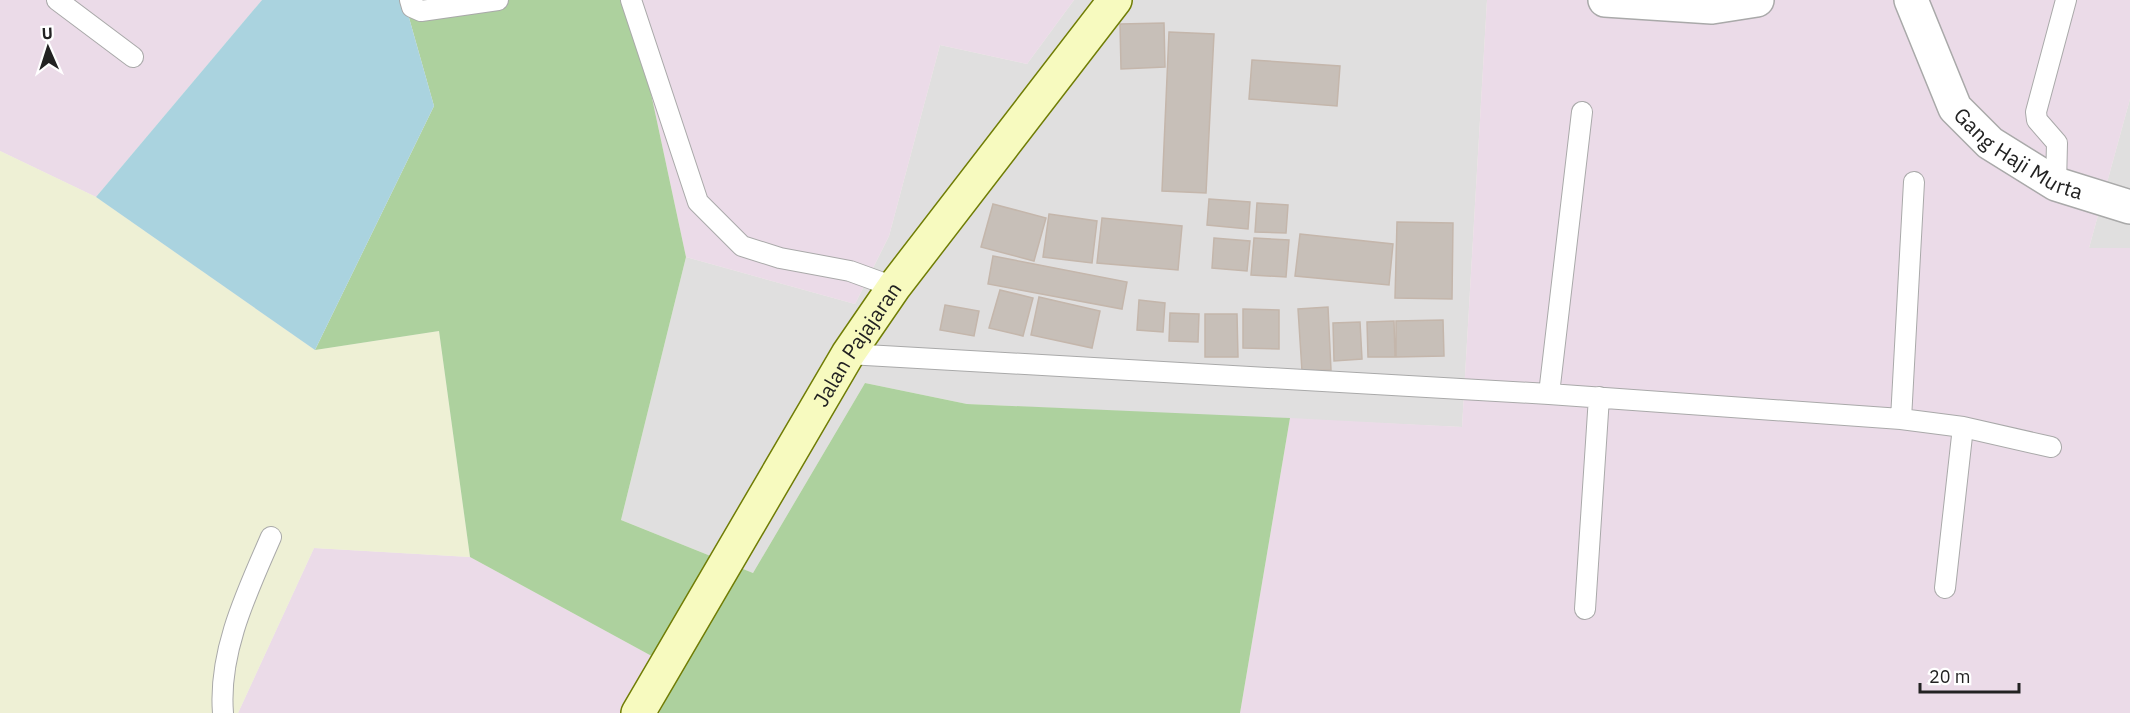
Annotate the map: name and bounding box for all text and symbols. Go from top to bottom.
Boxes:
north arrow [18,18,78,78]
text: U [41,23,53,43]
street label: Gang Haji Murta [1948,101,2086,206]
street label: Jalan Pajajaran [806,276,907,412]
scale bar [1920,656,2019,694]
text: 20 m [1929,665,1971,688]

